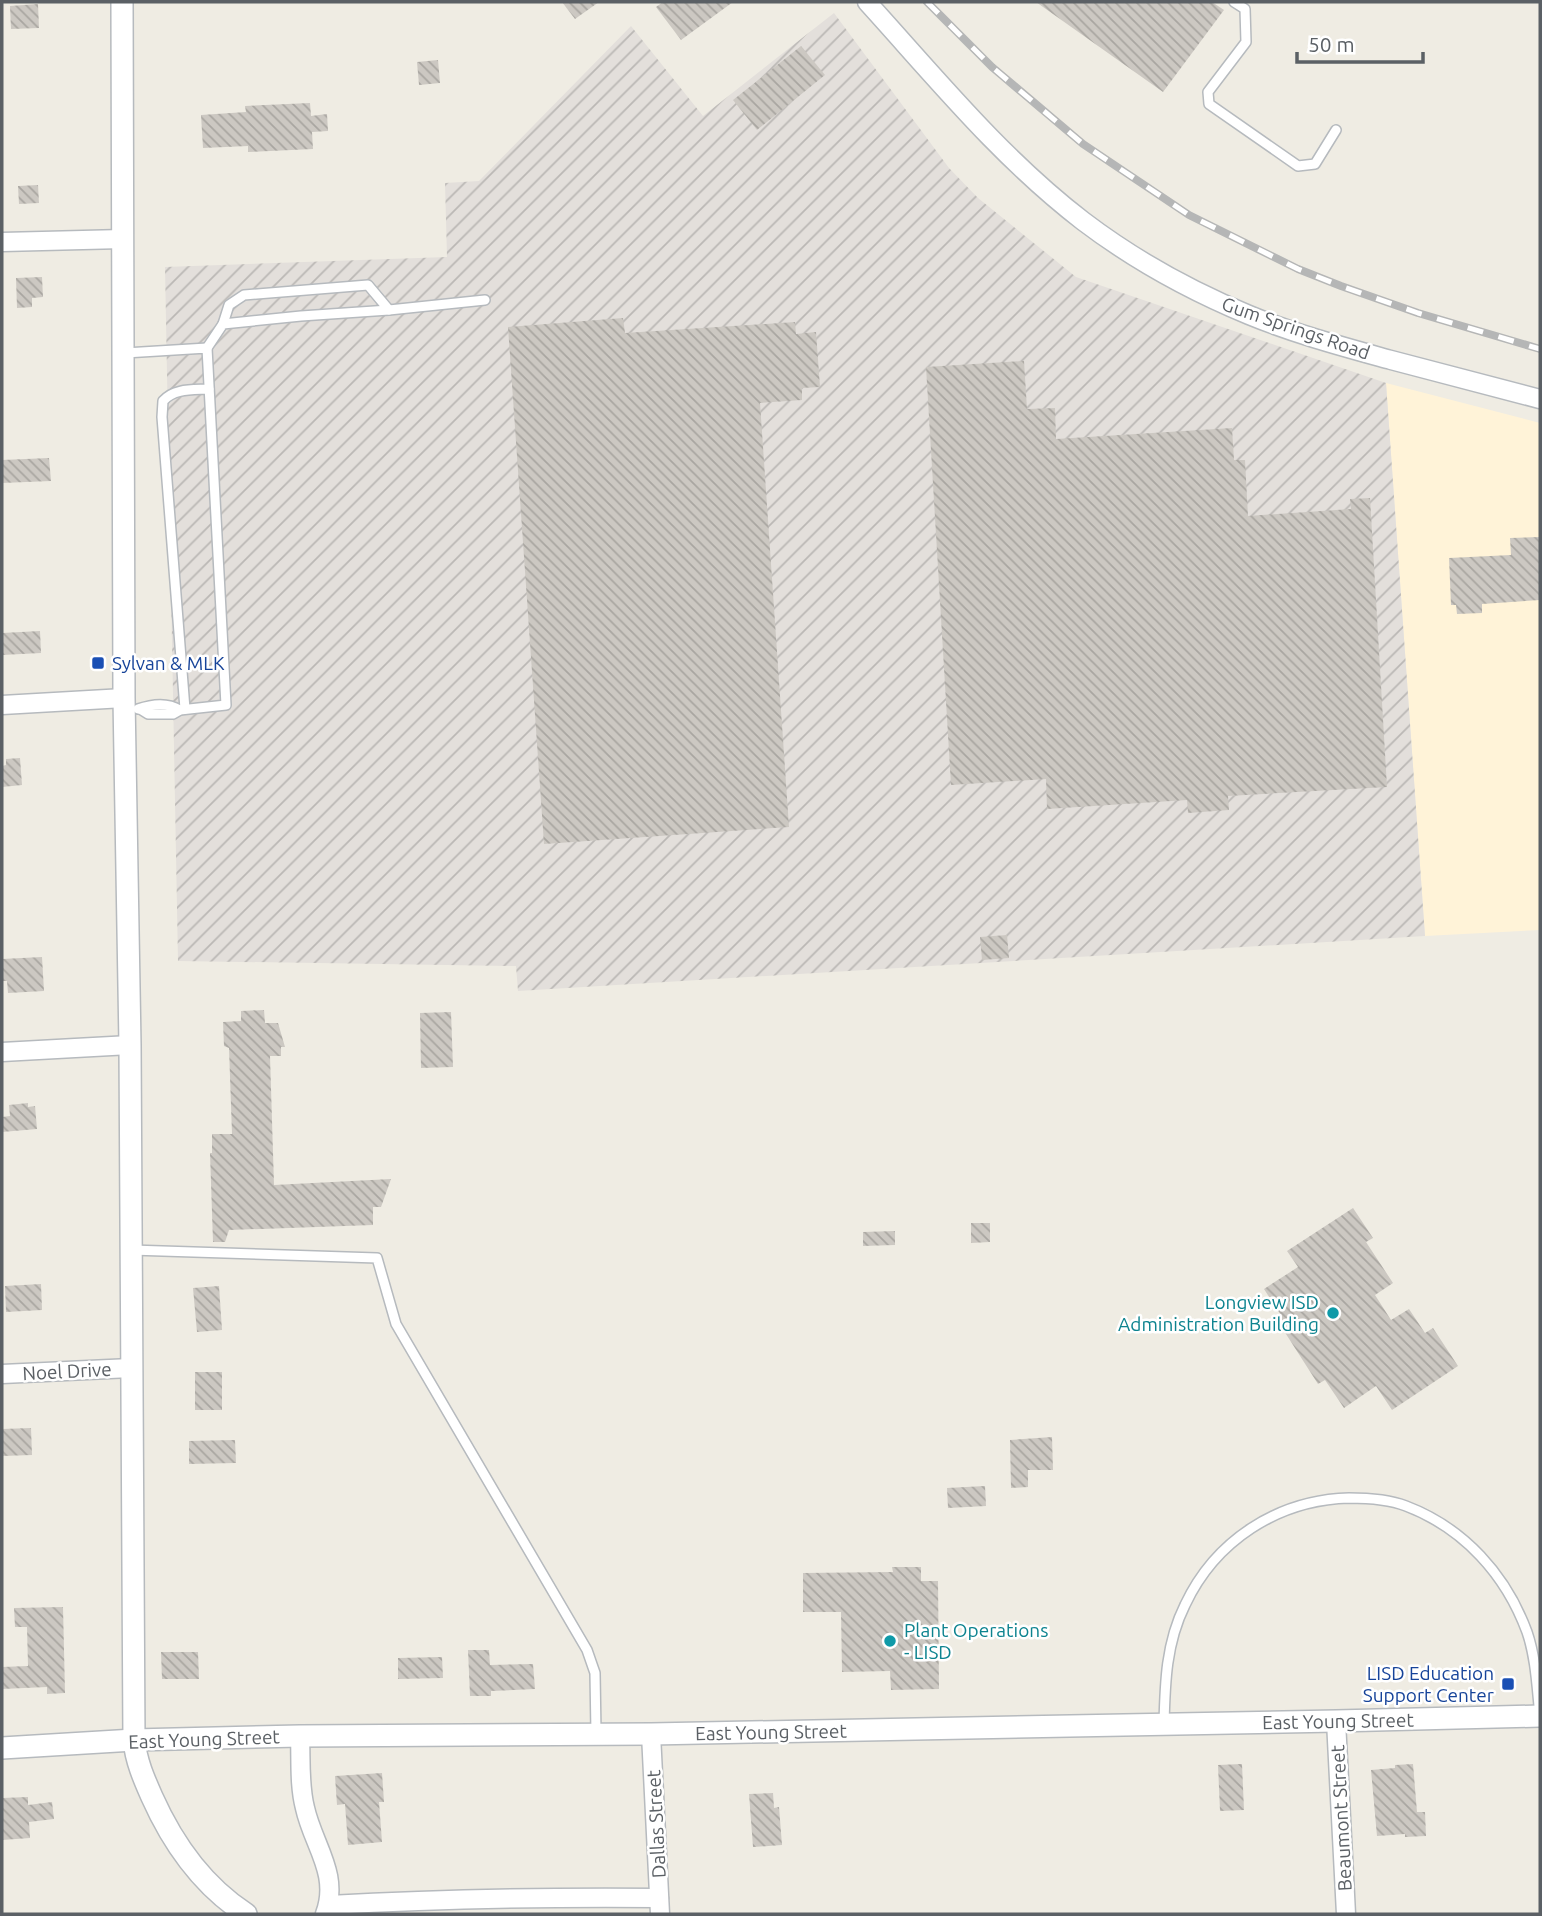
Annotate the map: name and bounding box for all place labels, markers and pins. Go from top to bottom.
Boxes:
place label: Sylvan & MLK [112,652,225,674]
marker: Sylvan & MLK [90,655,106,671]
place label: Longview ISD Administration Building [1118,1291,1319,1335]
marker: Longview ISD Administration Building [1325,1305,1341,1321]
place label: Plant Operations - LISD [904,1619,1048,1663]
marker: Plant Operations - LISD [882,1633,898,1649]
place label: LISD Education Support Center [1363,1662,1494,1706]
marker: LISD Education Support Center [1500,1676,1516,1692]

